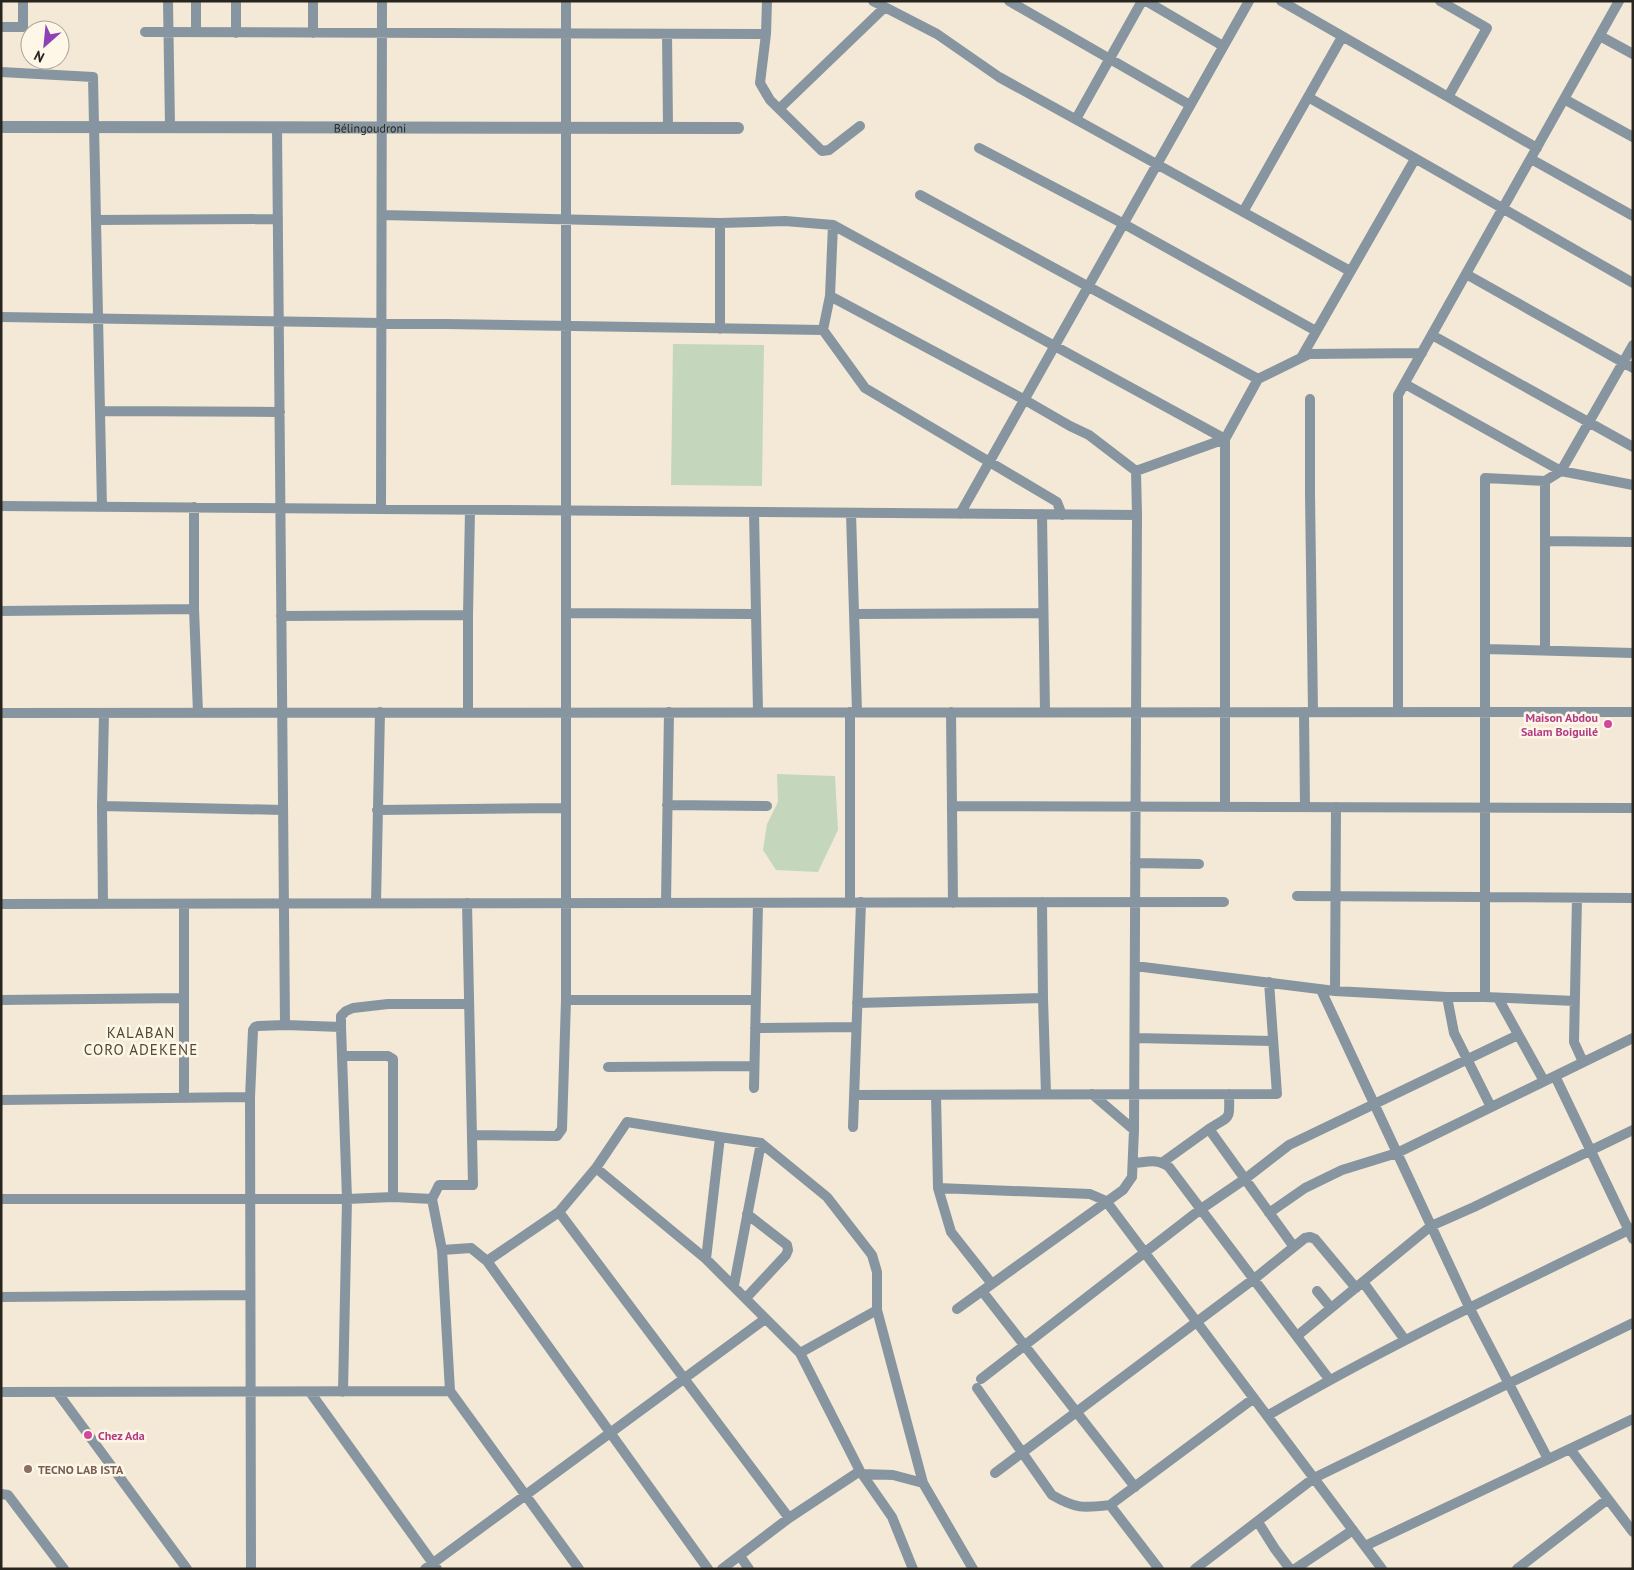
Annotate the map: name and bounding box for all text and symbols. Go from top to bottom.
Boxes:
north arrow [20,20,70,70]
text: N [31,46,47,67]
street label: Bélingoudroni [334,120,406,135]
place label: Maison Abdou Salam Boiguilé [1521,710,1598,739]
marker: Maison Abdou Salam Boiguilé [1602,718,1614,730]
district label: KALABAN CORO ADEKENE [84,1023,198,1059]
place label: Chez Ada [98,1428,145,1443]
marker: Chez Ada [82,1429,94,1441]
place label: TECNO LAB ISTA [38,1462,124,1477]
marker: TECNO LAB ISTA [22,1463,34,1475]

